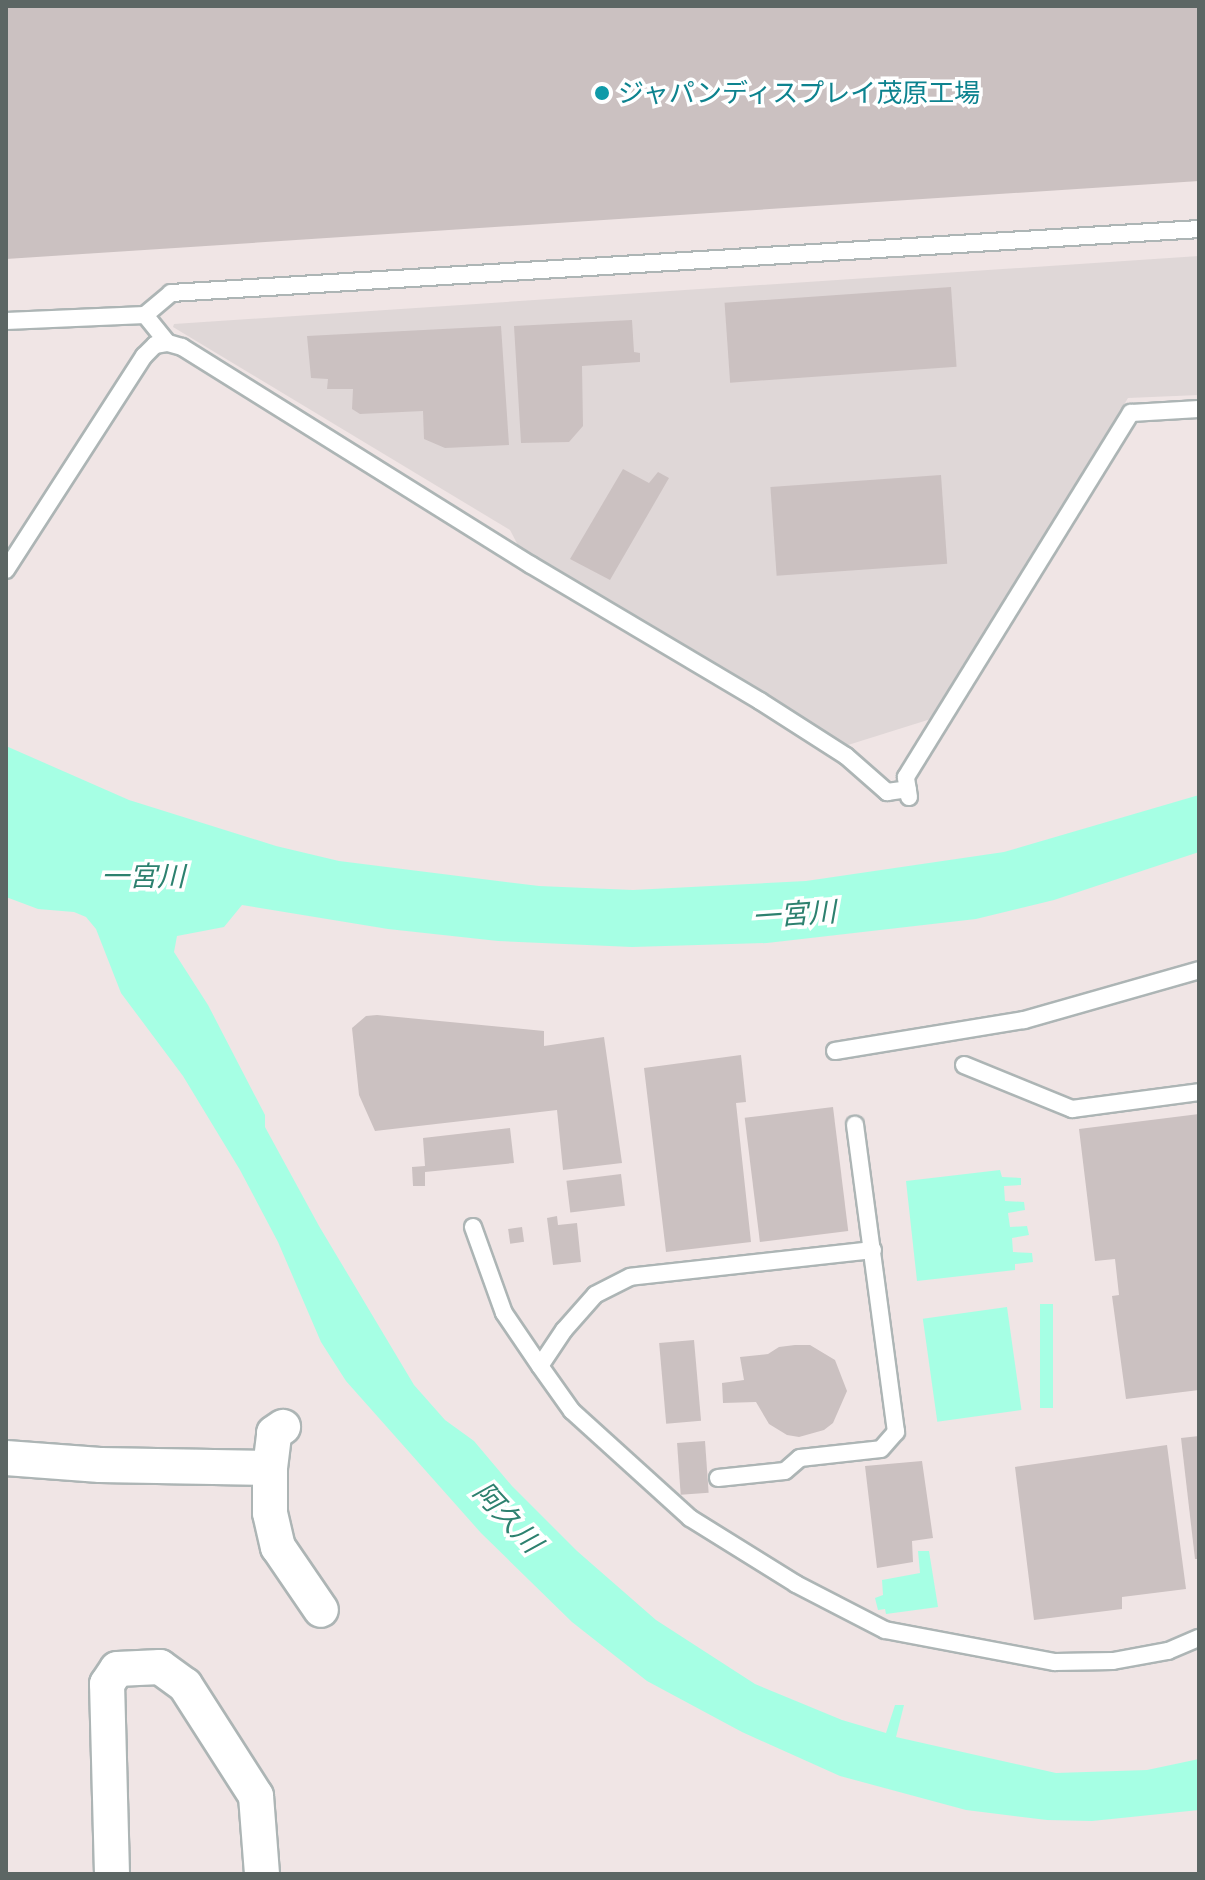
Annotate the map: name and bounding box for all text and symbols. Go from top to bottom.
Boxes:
place label: ジャパンディスプレイ茂原工場 [618,77,982,109]
marker: ジャパンディスプレイ茂原工場 [593,84,611,102]
water label: 一宮川 [101,859,185,893]
water label: 一宮川 [751,894,837,934]
water label: 阿久川 [467,1475,549,1559]

